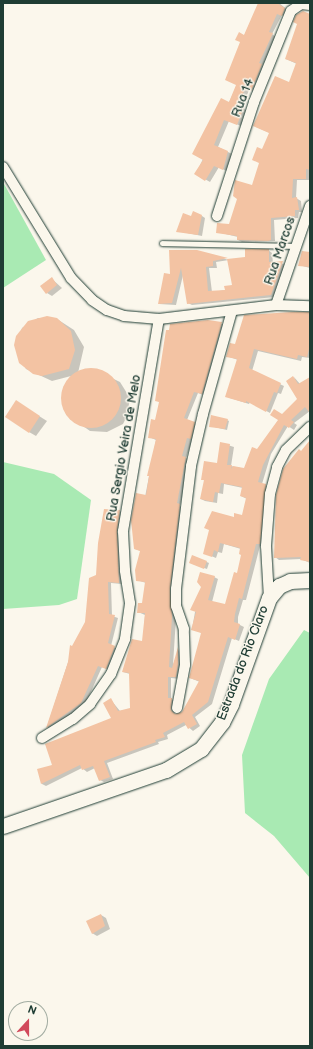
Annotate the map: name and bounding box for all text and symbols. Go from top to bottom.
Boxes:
street label: Rua 14 [228,76,258,120]
street label: Rua Marcos [261,215,299,287]
street label: Rua Sergio Veira de Melo [103,373,145,523]
street label: Estrada do Rio Claro [214,603,272,723]
north arrow [8,1001,48,1041]
text: N [26,1003,38,1018]

